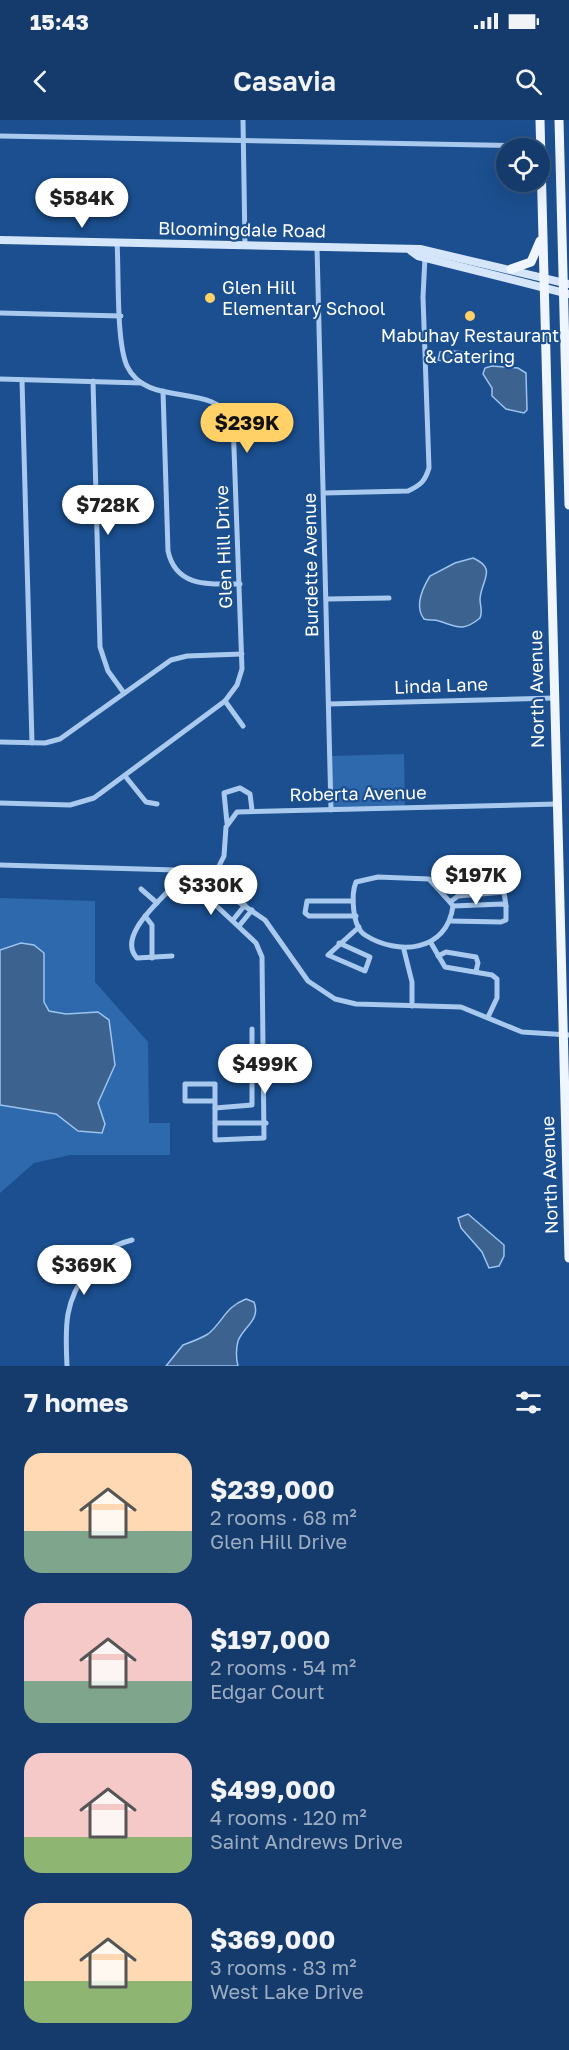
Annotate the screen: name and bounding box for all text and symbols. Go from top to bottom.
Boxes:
text: 15:43 [30,8,89,35]
icon: back [24,65,57,98]
text: Casavia [233,65,336,97]
icon: search [512,65,545,98]
map controls [496,138,550,192]
button: locate [496,138,550,192]
pin: $584K [40,178,124,229]
text: $584K [49,185,115,209]
street label: Bloomingdale Road [158,217,326,241]
place label: Glen Hill Elementary School [222,276,386,319]
marker: Glen Hill Elementary School [203,291,217,305]
marker: Mabuhay Restaurant & Catering [463,309,477,323]
place label: Mabuhay Restaurant & Catering [381,324,559,367]
pin: $239K [205,403,289,454]
text: $239K [215,410,280,434]
pin: $728K [66,485,150,536]
street label: Glen Hill Drive [210,485,236,609]
text: $728K [76,492,140,516]
street label: Burdette Avenue [298,493,322,637]
street label: North Avenue [524,630,548,748]
street label: Linda Lane [394,672,488,698]
street label: Roberta Avenue [289,781,427,805]
pin: $197K [434,855,518,906]
text: $197K [445,862,507,886]
pin: $330K [169,865,253,916]
text: $330K [178,872,244,896]
pin: $499K [223,1044,307,1095]
text: $499K [232,1051,298,1075]
street label: North Avenue [536,1116,562,1234]
pin: $369K [42,1245,126,1296]
text: $369K [51,1252,117,1276]
icon: filters [512,1386,545,1419]
text: 7 homes [24,1387,129,1418]
text: $239,000 [210,1474,335,1505]
icon: home [72,1477,144,1549]
text: 2 rooms · 68 m² [210,1505,357,1529]
text: Glen Hill Drive [210,1529,347,1553]
text: $197,000 [210,1624,331,1655]
icon: home [72,1627,144,1699]
text: 2 rooms · 54 m² [210,1655,356,1679]
text: Edgar Court [210,1679,325,1703]
text: $499,000 [210,1774,336,1805]
icon: home [72,1777,144,1849]
text: 4 rooms · 120 m² [210,1805,367,1829]
text: Saint Andrews Drive [210,1829,403,1853]
text: $369,000 [210,1924,335,1955]
icon: home [72,1927,144,1999]
text: 3 rooms · 83 m² [210,1955,356,1979]
text: West Lake Drive [210,1979,364,2003]

